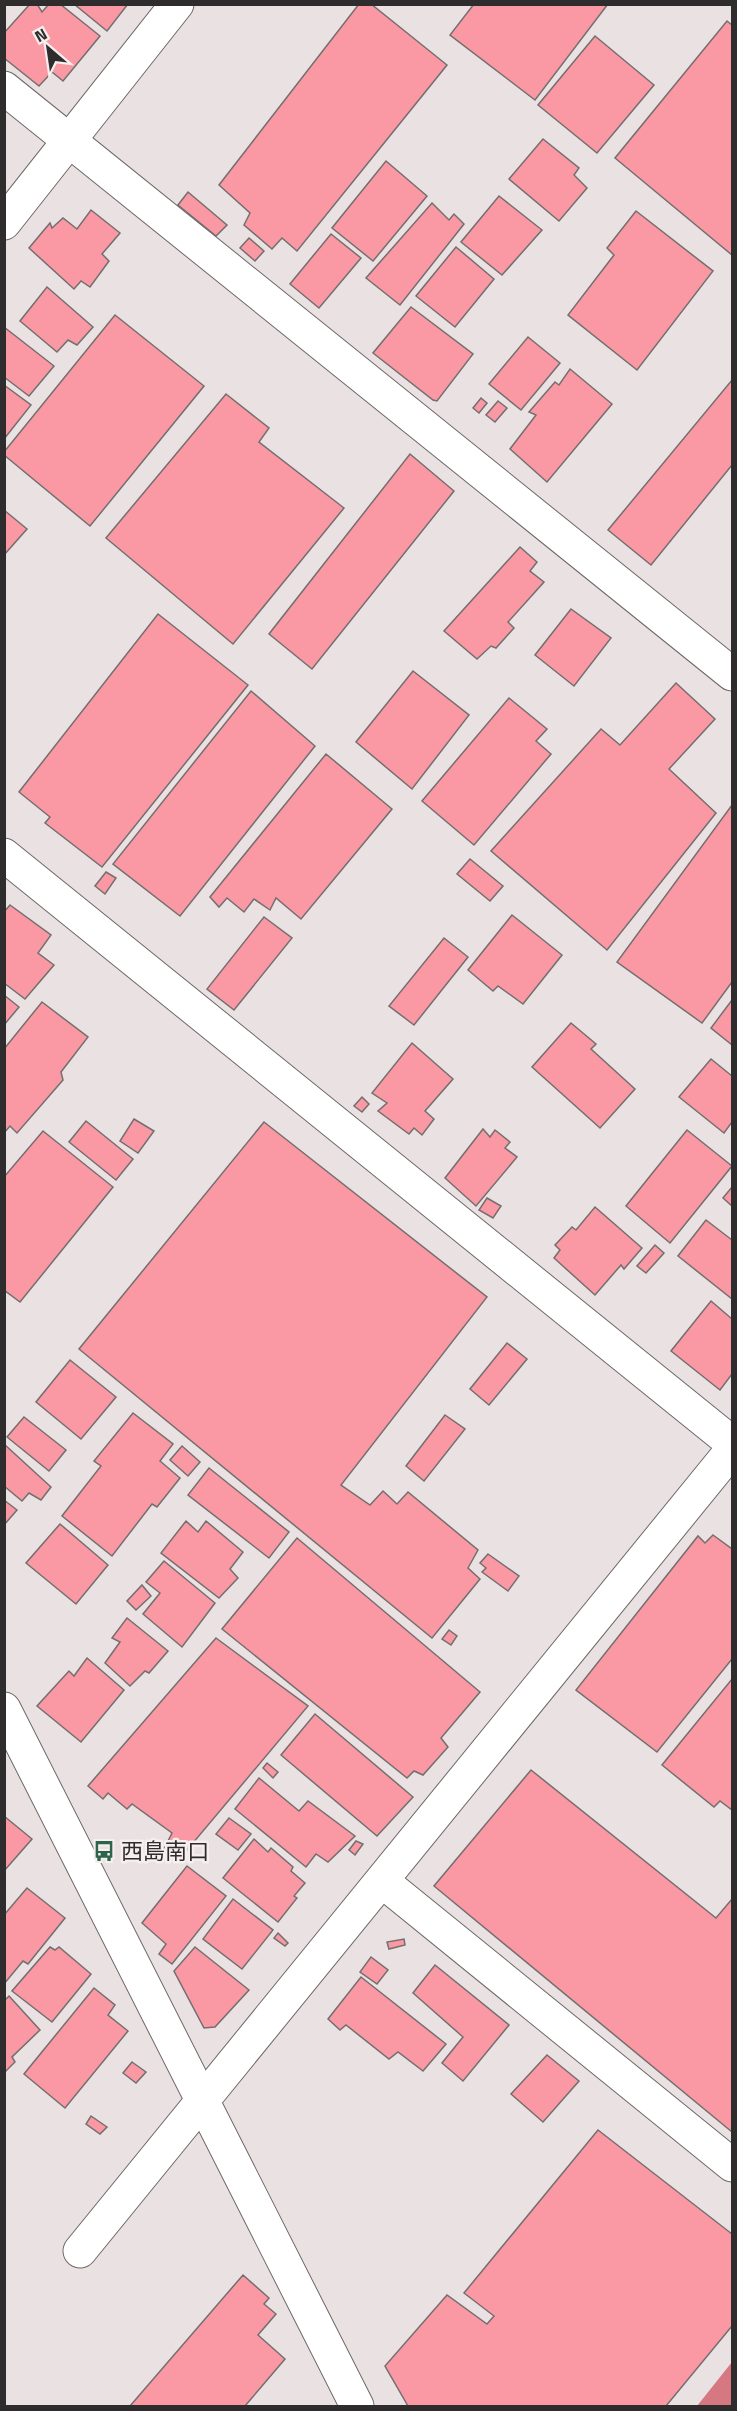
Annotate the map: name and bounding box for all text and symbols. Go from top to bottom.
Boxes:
north arrow [18,18,78,78]
text: N [30,22,51,48]
place label: 西島南口 [121,1834,209,1868]
bus stop icon: 西島南口 [92,1839,116,1863]

